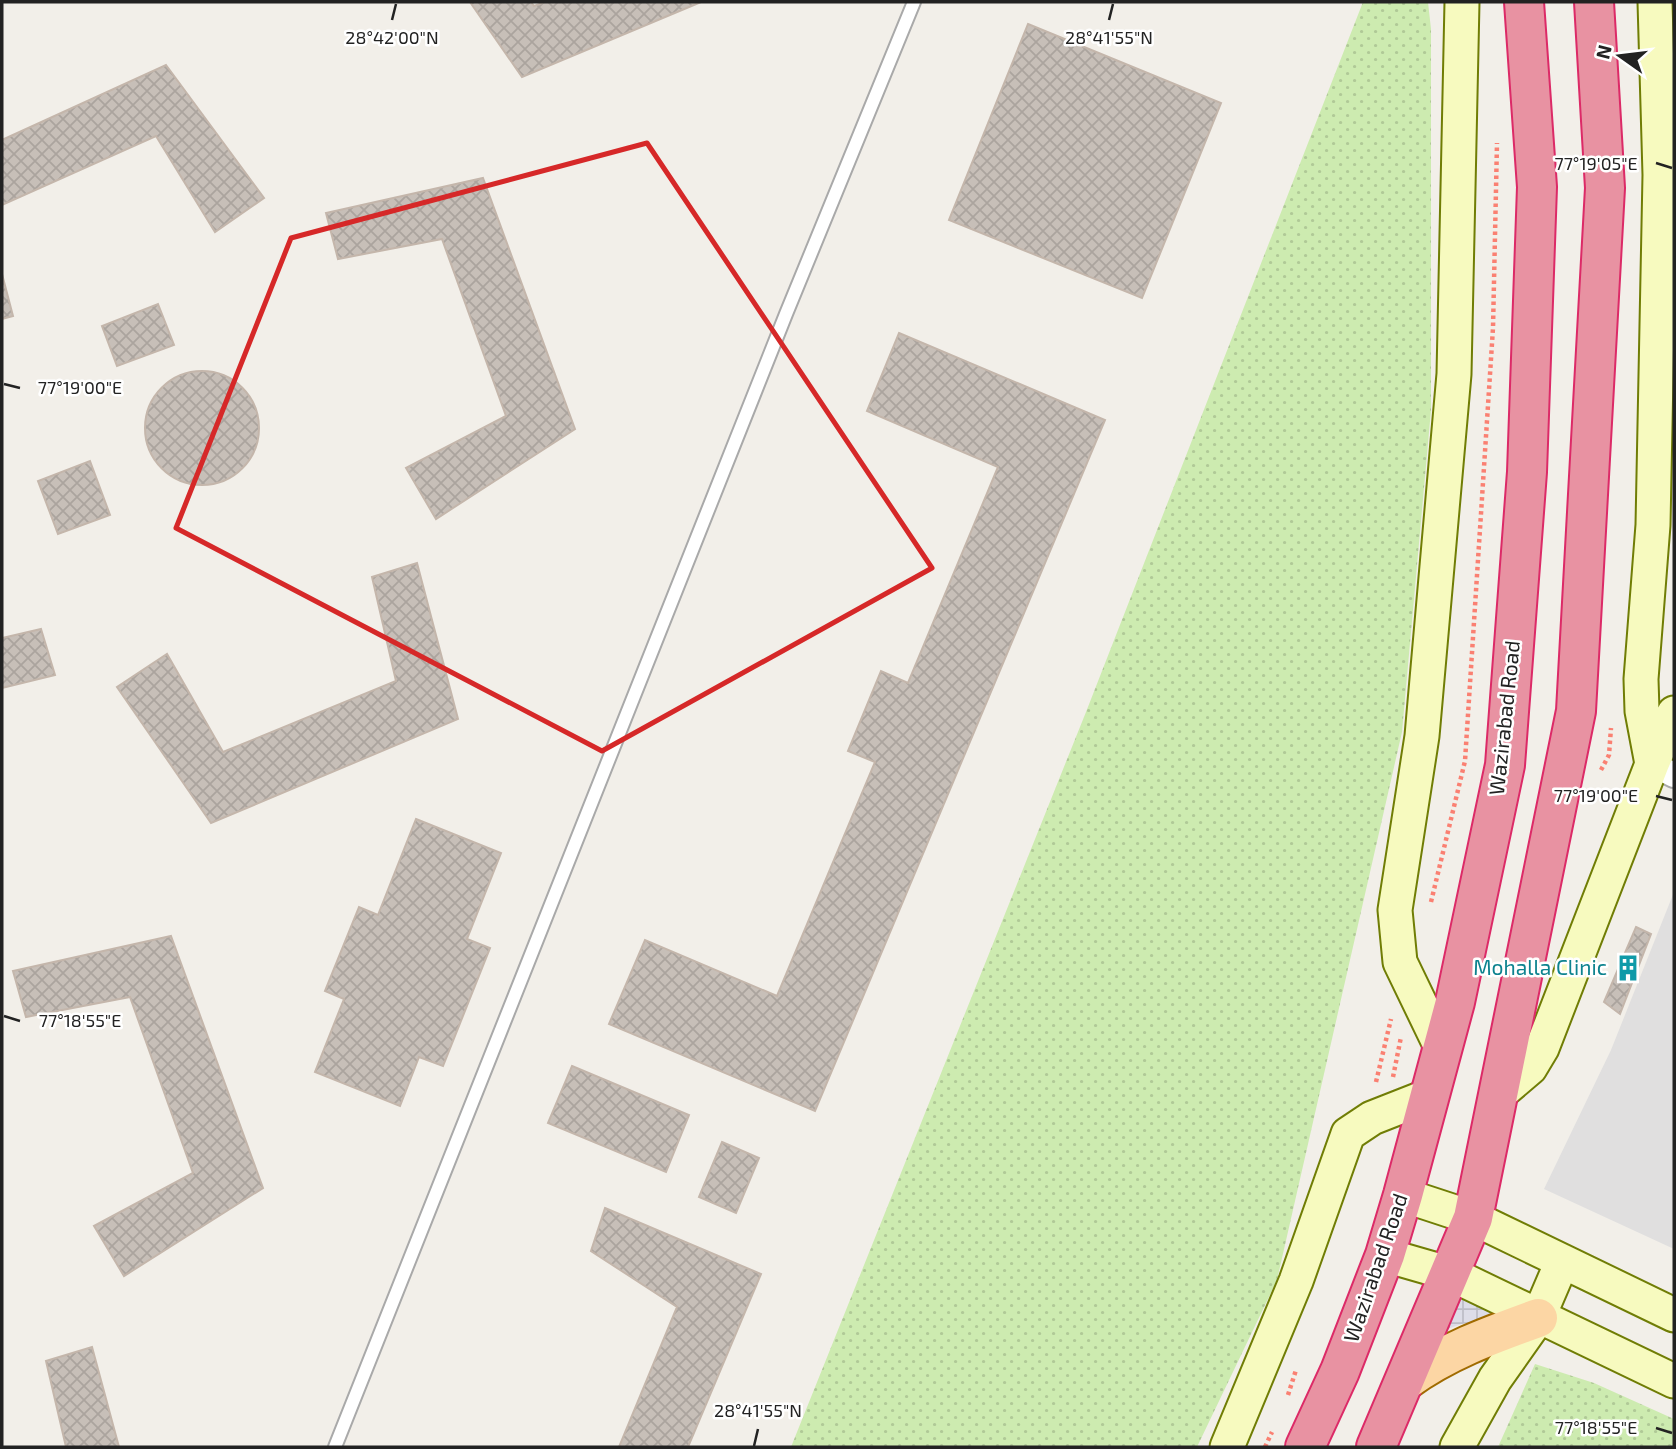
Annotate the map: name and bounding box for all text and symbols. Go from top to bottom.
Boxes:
north arrow [1585,21,1655,91]
text: 28°42'00"N [345,26,439,48]
text: 28°41'55"N [1065,26,1153,48]
text: N [1590,42,1616,61]
text: 77°19'05"E [1554,152,1638,174]
text: 77°19'00"E [38,376,122,398]
street label: Wazirabad Road [1483,639,1524,797]
text: 77°19'00"E [1554,784,1638,806]
building icon: Mohalla Clinic [1613,953,1643,983]
place label: Mohalla Clinic [1473,954,1607,979]
text: 77°18'55"E [39,1009,121,1031]
street label: Wazirabad Road [1337,1190,1412,1345]
text: 28°41'55"N [714,1399,802,1421]
text: 77°18'55"E [1555,1416,1637,1438]

